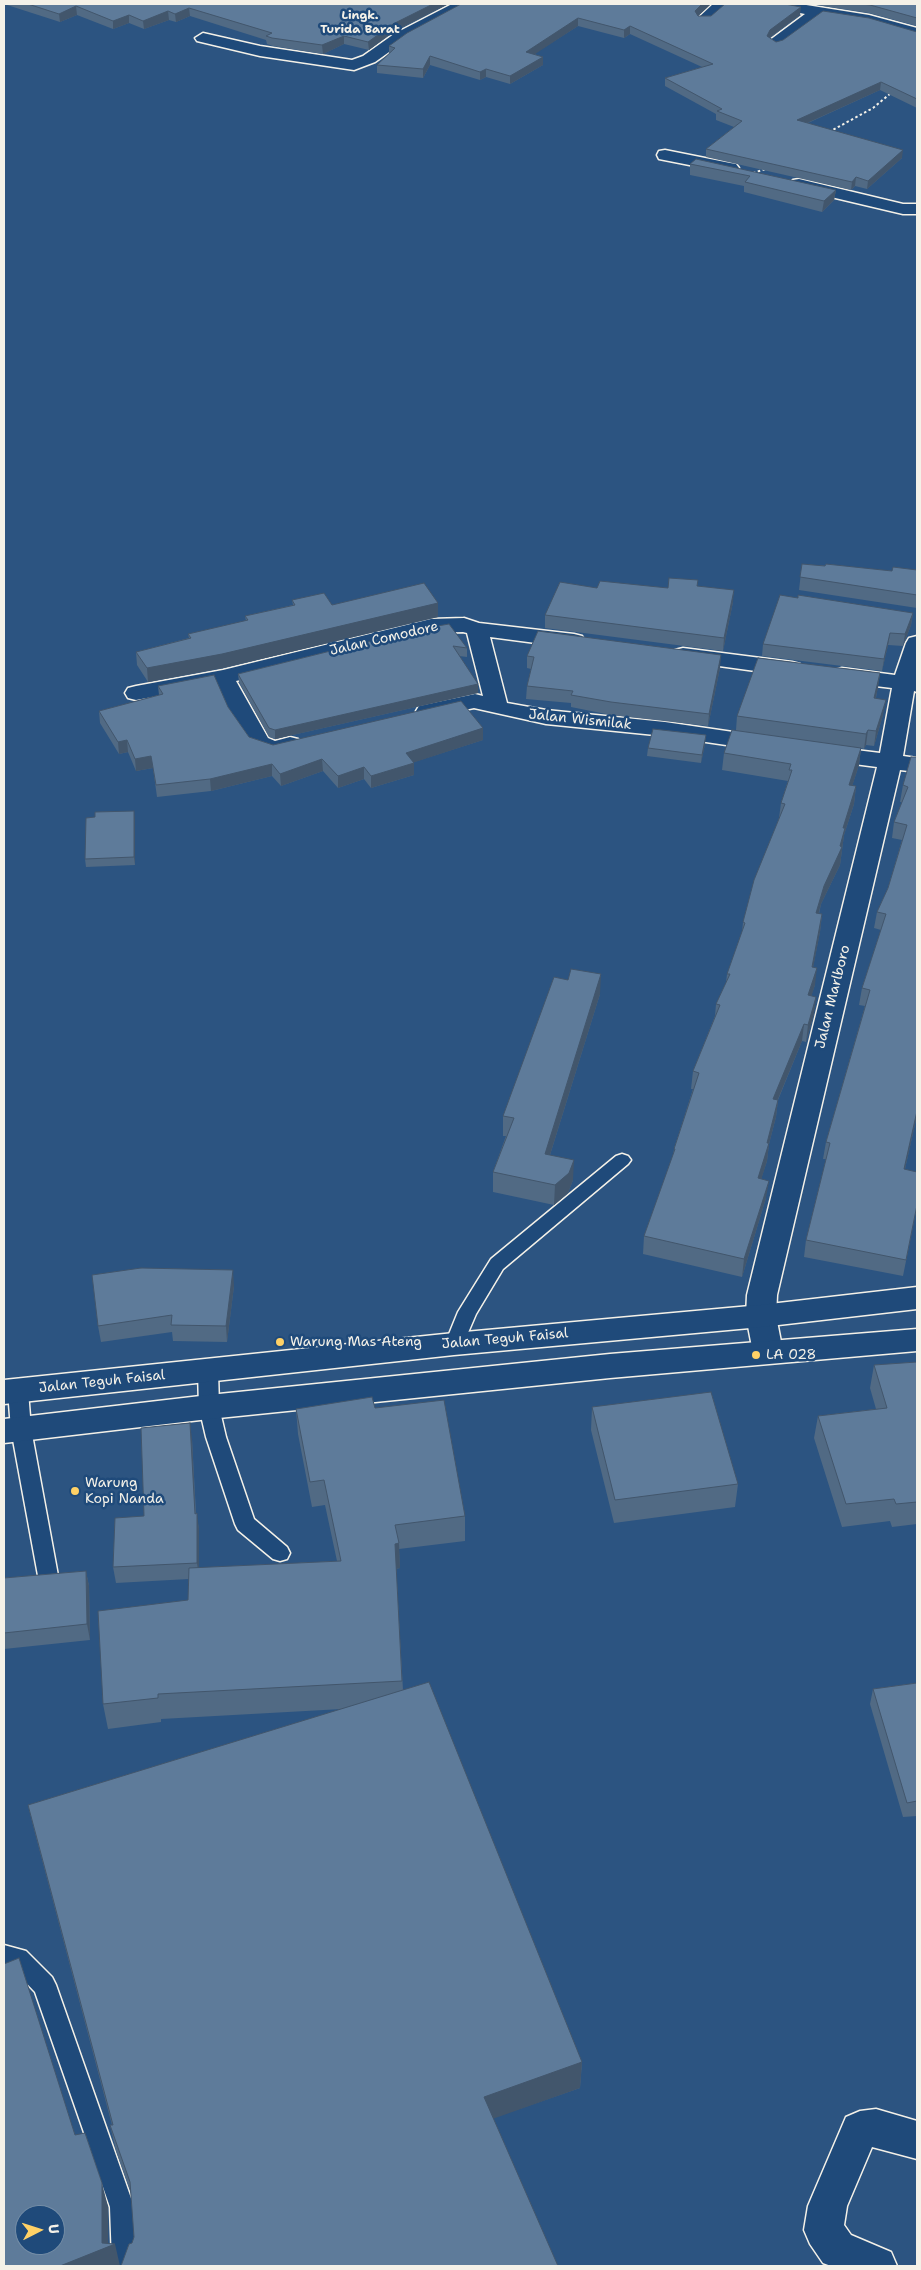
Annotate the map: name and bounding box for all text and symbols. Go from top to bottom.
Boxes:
district label: Lingk. Turida Barat [320,9,400,37]
street label: Jalan Comodore [328,618,440,660]
street label: Jalan Wismilak [528,706,632,734]
street label: Jalan Marlboro [812,943,854,1051]
street label: Jalan Teguh Faisal [441,1325,569,1353]
place label: Warung Mas Ateng [290,1334,422,1350]
marker: Warung Mas Ateng [274,1336,286,1348]
place label: LA 028 [766,1347,816,1363]
marker: LA 028 [750,1349,762,1361]
street label: Jalan Teguh Faisal [38,1367,166,1397]
place label: Warung Kopi Nanda [85,1475,164,1508]
marker: Warung Kopi Nanda [69,1485,81,1497]
north arrow [15,2205,65,2255]
text: U [45,2223,63,2234]

